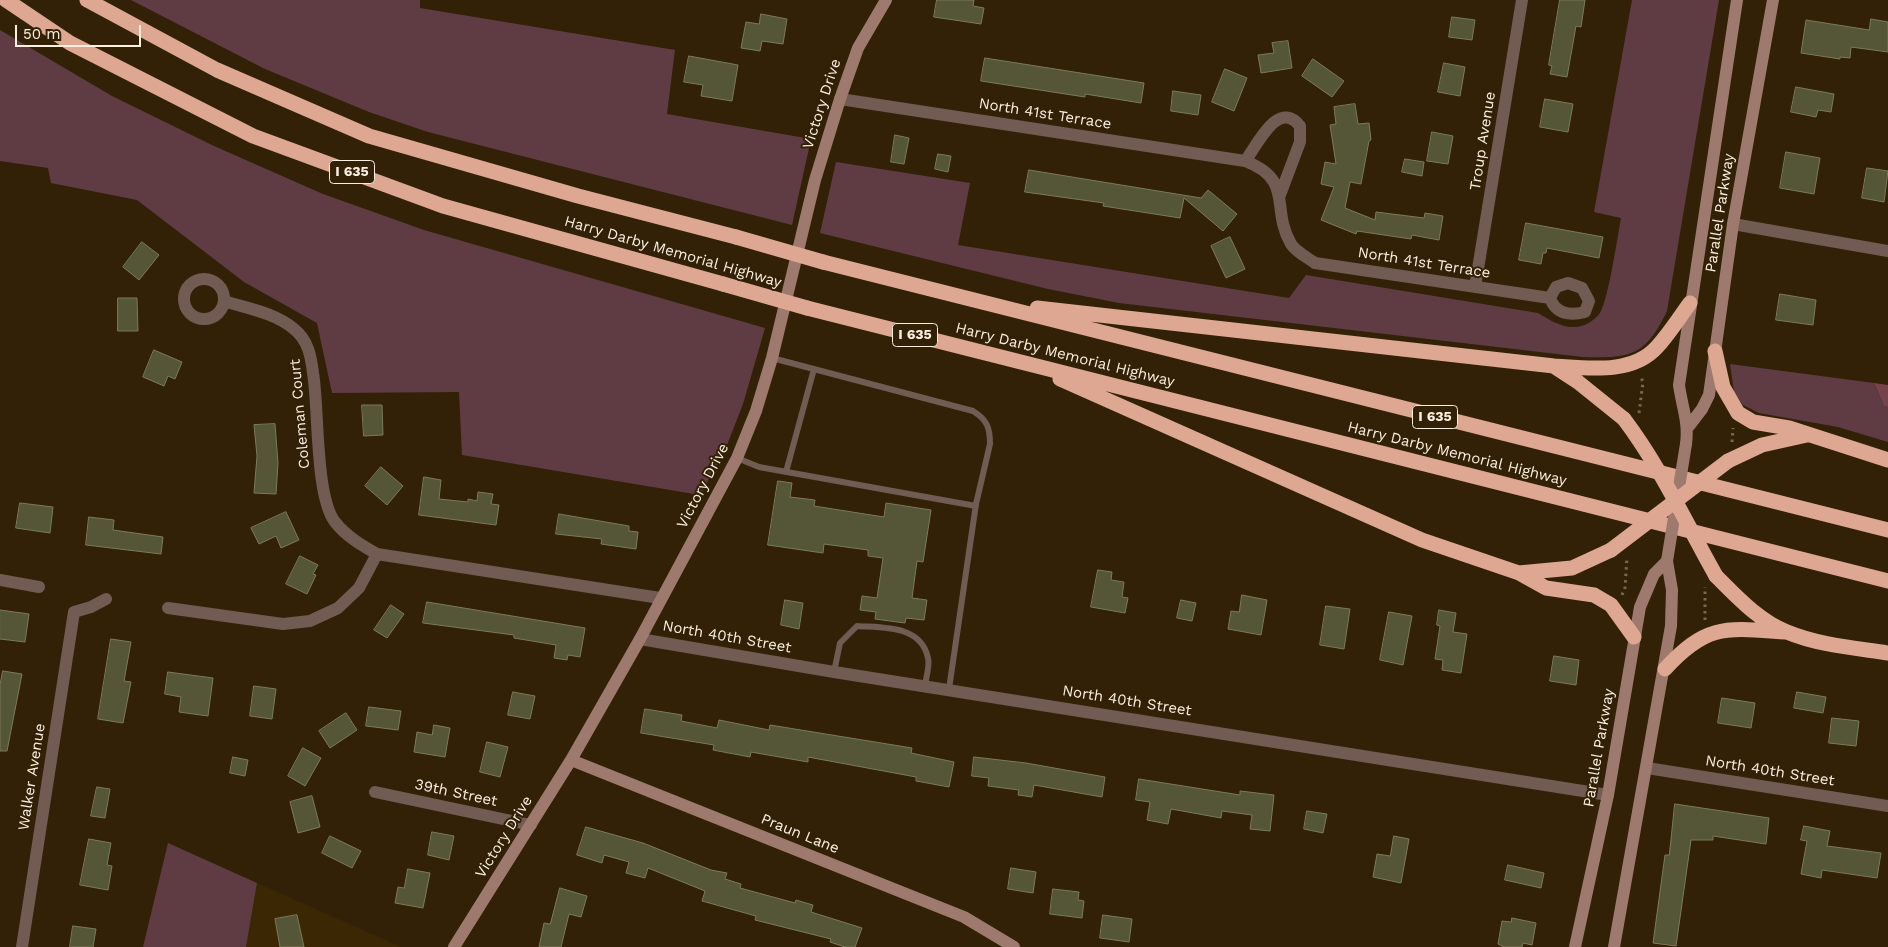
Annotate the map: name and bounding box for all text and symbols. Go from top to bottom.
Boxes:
scale bar [18,15,144,47]
text: 50 m [23,25,60,43]
street label: Victory Drive [799,57,845,151]
street label: Troup Avenue [1466,90,1500,192]
street label: North 41st Terrace [977,95,1113,133]
street label: Parallel Parkway [1702,152,1738,274]
road number: I 635 [330,160,374,183]
street label: Harry Darby Memorial Highway [562,212,784,292]
street label: North 41st Terrace [1356,244,1492,282]
street label: Harry Darby Memorial Highway [954,319,1176,391]
road number: I 635 [892,324,938,346]
street label: Coleman Court [286,358,314,470]
road number: I 635 [1412,406,1458,428]
street label: Harry Darby Memorial Highway [1346,418,1568,490]
street label: Victory Drive [673,440,733,532]
street label: North 40th Street [661,617,793,657]
street label: North 40th Street [1061,682,1193,720]
street label: Parallel Parkway [1580,687,1618,809]
street label: Walker Avenue [15,722,49,832]
street label: North 40th Street [1704,752,1836,790]
street label: 39th Street [413,775,499,811]
street label: Victory Drive [472,793,536,881]
street label: Praun Lane [758,810,842,858]

